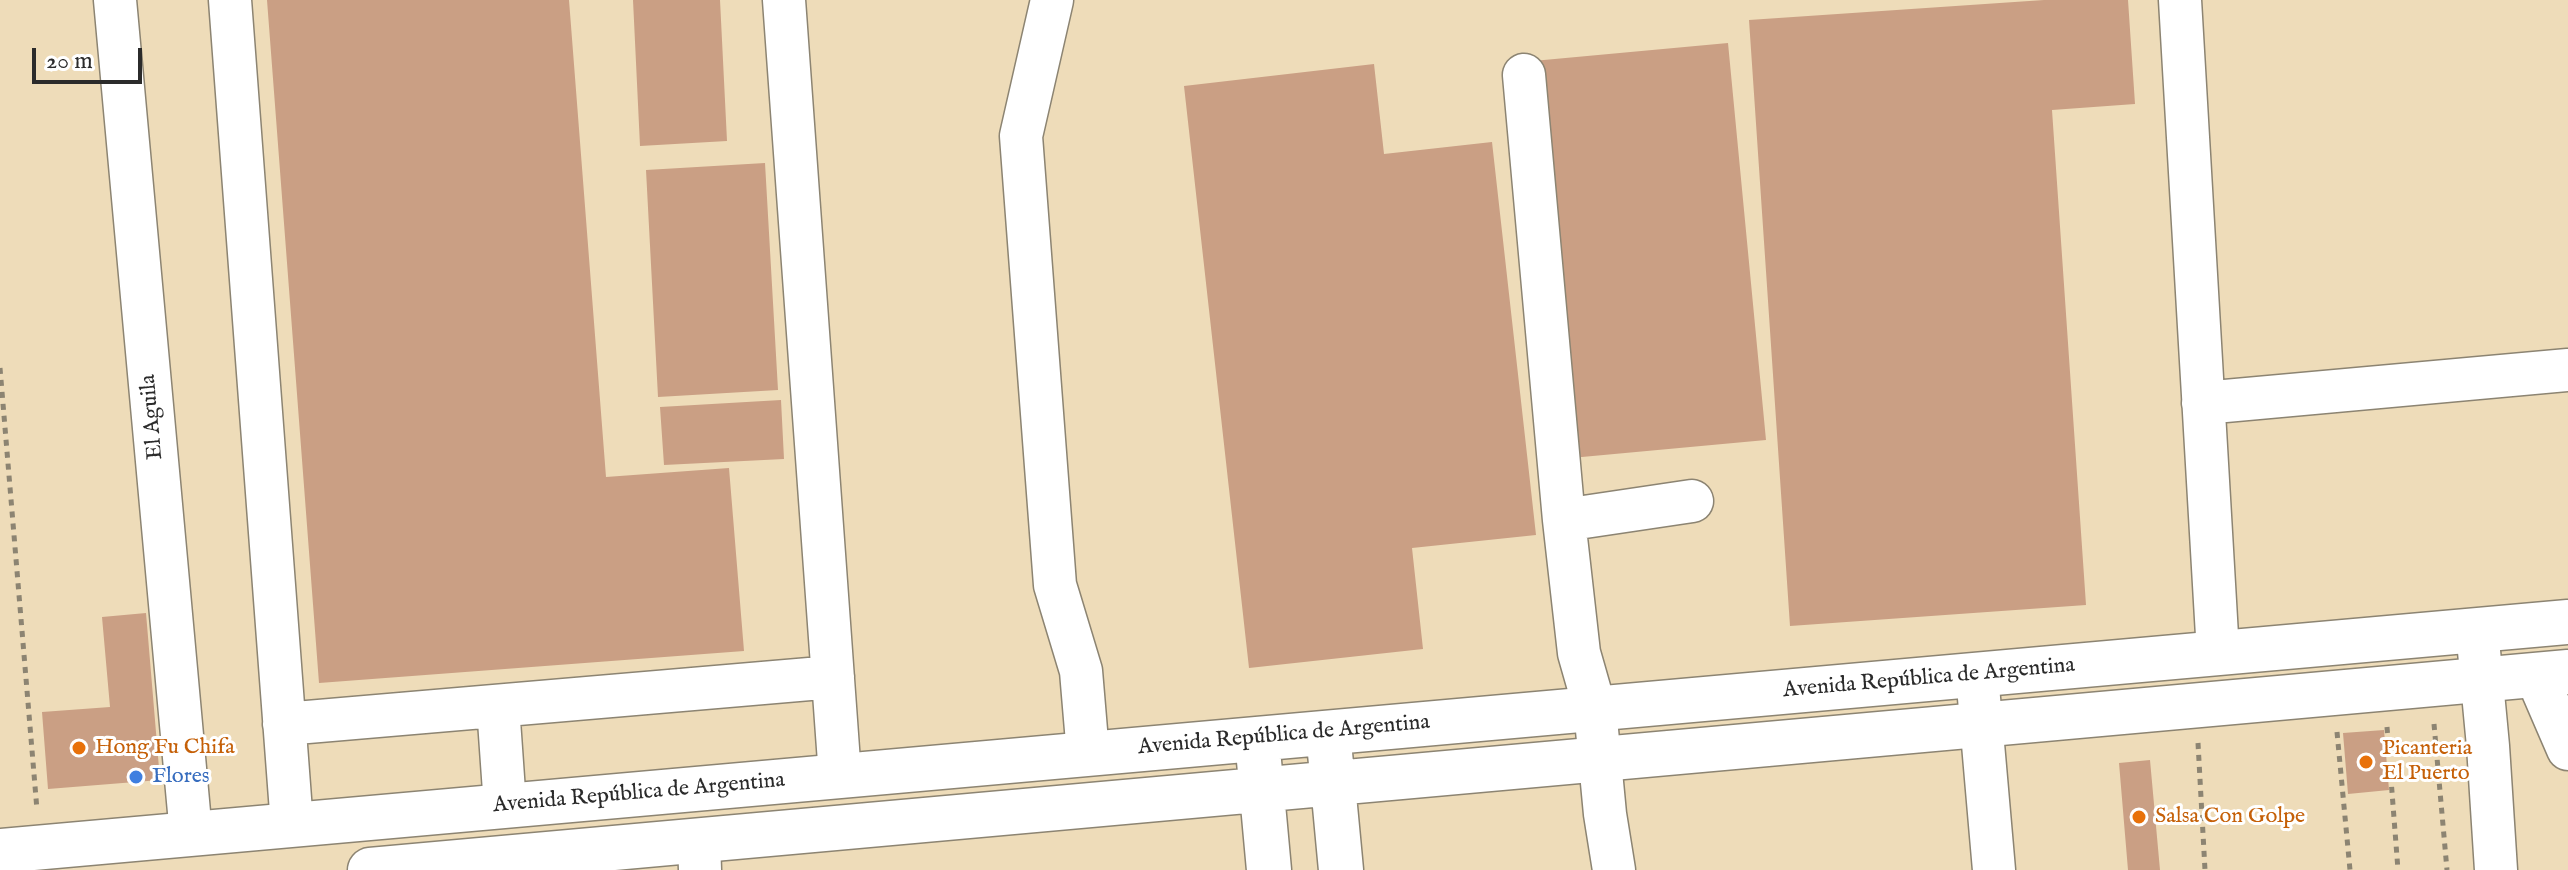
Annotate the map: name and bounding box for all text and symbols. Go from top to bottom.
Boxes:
scale bar [36,32,146,82]
text: 20 m [46,46,93,77]
street label: El Aguila [136,373,170,461]
street label: Avenida República de Argentina [1782,653,2076,705]
street label: Avenida República de Argentina [1137,710,1431,762]
place label: Hong Fu Chifa [95,735,235,761]
place label: Picanteria El Puerto [2382,736,2472,788]
marker: Hong Fu Chifa [70,739,88,757]
marker: Picanteria El Puerto [2357,753,2375,771]
place label: Flores [152,764,210,790]
marker: Flores [127,768,145,786]
street label: Avenida República de Argentina [492,768,786,820]
place label: Salsa Con Golpe [2155,804,2305,830]
marker: Salsa Con Golpe [2130,808,2148,826]

